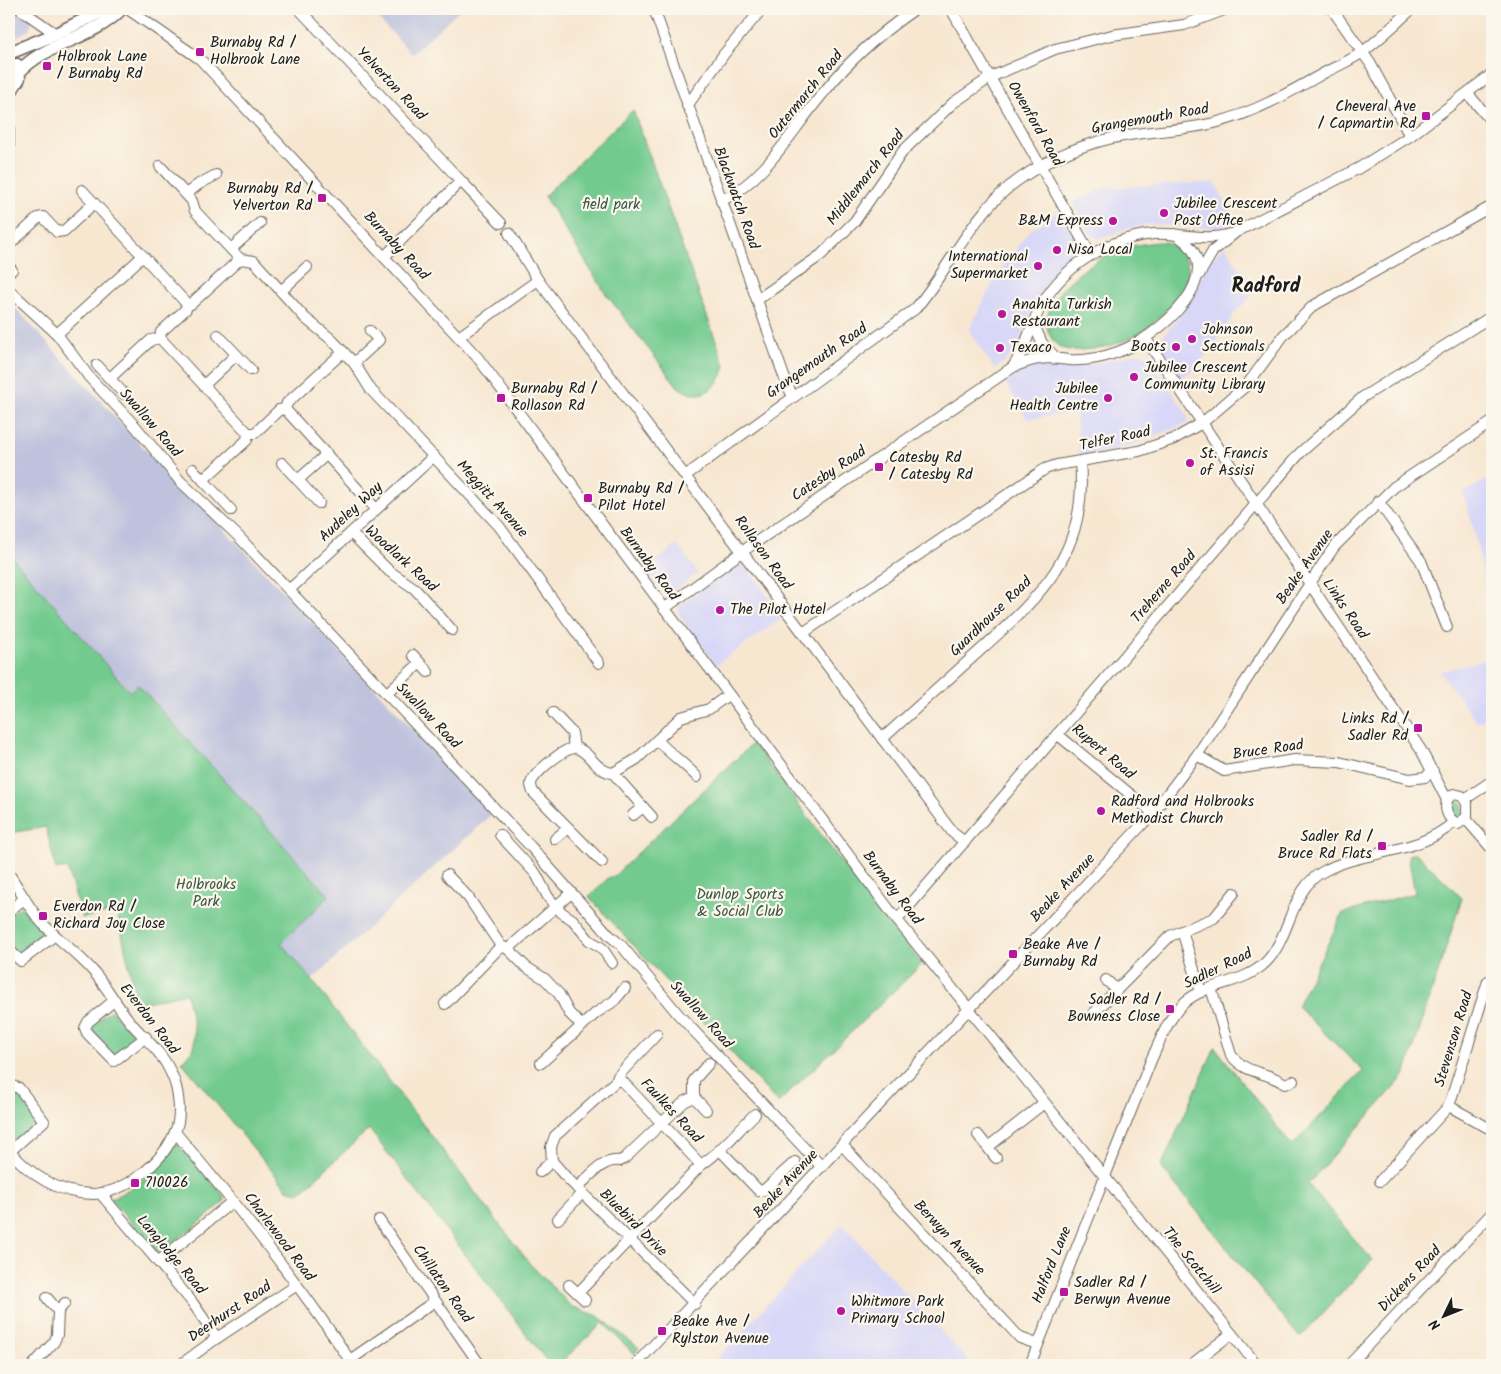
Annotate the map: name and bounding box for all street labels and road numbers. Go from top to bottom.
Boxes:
street label: Yelverton Road [350,42,432,127]
street label: Outermarch Road [762,45,850,145]
street label: Owenford Road [1001,77,1069,172]
street label: Grangemouth Road [1089,97,1211,141]
street label: Middlemarch Road [821,125,911,231]
street label: Blackwatch Road [706,143,766,253]
street label: Burnaby Road [357,206,435,287]
street label: Grangemouth Road [761,317,873,405]
street label: Swallow Road [113,383,187,463]
street label: Telfer Road [1077,420,1153,458]
street label: Catesby Road [787,440,872,508]
street label: Meggitt Avenue [450,454,534,544]
street label: Audeley Way [314,475,389,548]
street label: Rollason Road [728,511,799,596]
street label: Woodlark Road [359,519,443,599]
street label: Burnaby Road [613,522,685,607]
street label: Beake Avenue [1270,524,1340,610]
street label: Treherne Road [1125,545,1203,629]
street label: Guardhouse Road [944,571,1038,663]
street label: Links Road [1316,574,1375,645]
street label: Swallow Road [390,677,467,755]
street label: Rupert Road [1066,718,1141,786]
street label: Bruce Road [1231,733,1305,767]
street label: Burnaby Road [856,846,928,931]
street label: Beake Avenue [1024,848,1102,928]
street label: Sadler Road [1179,942,1257,996]
street label: Swallow Road [663,975,739,1055]
street label: Everdon Road [113,978,185,1060]
street label: Stevenson Road [1428,988,1480,1090]
street label: Faulkes Road [634,1073,708,1150]
street label: Beake Avenue [747,1144,825,1224]
street label: Bluebird Drive [593,1183,673,1263]
street label: Charlewood Road [237,1187,321,1287]
street label: Berwyn Avenue [907,1194,991,1282]
street label: Langlodge Road [130,1210,212,1301]
street label: Halford Lane [1026,1222,1079,1307]
street label: The Scotchill [1156,1222,1226,1301]
street label: Chillaton Road [406,1240,478,1329]
street label: Dickens Road [1373,1240,1448,1318]
street label: Deerhurst Road [183,1275,277,1349]

